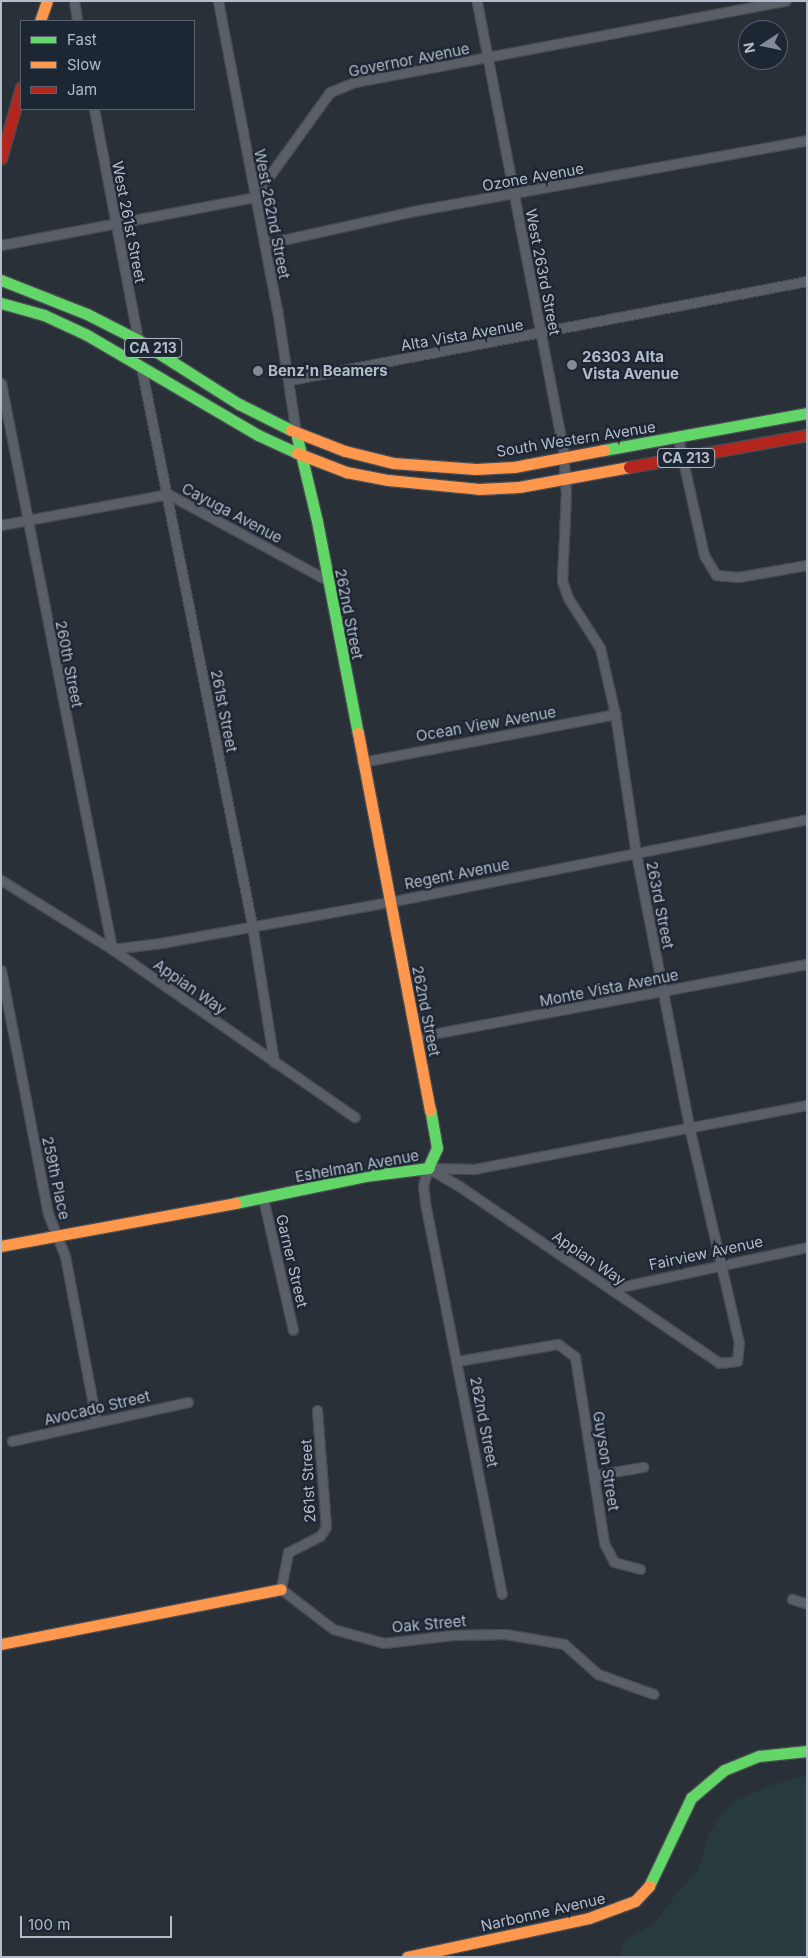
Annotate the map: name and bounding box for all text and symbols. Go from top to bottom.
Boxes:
legend [20,20,195,110]
north arrow [738,20,788,70]
text: Fast [67,30,97,49]
street label: Governor Avenue [347,39,471,81]
text: N [739,41,758,55]
text: Slow [67,55,101,74]
text: Jam [67,80,97,99]
street label: West 262nd Street [251,147,293,281]
street label: Ozone Avenue [481,159,585,195]
street label: West 261st Street [108,160,150,284]
street label: West 263rd Street [522,207,564,337]
street label: Alta Vista Avenue [399,315,525,355]
road number: CA 213 [123,336,183,359]
place label: 26303 Alta Vista Avenue [582,347,679,382]
marker: 26303 Alta Vista Avenue [566,359,578,371]
place label: Benz'n Beamers [268,362,388,380]
marker: Benz'n Beamers [252,365,264,377]
street label: South Western Avenue [495,417,657,461]
road number: CA 213 [656,446,716,469]
street label: Cayuga Avenue [179,479,285,547]
street label: 262nd Street [331,567,367,661]
street label: 260th Street [52,619,86,709]
street label: 261st Street [207,668,241,754]
street label: Ocean View Avenue [414,703,558,745]
street label: Regent Avenue [403,855,511,893]
street label: 263rd Street [643,860,677,950]
street label: Appian Way [150,955,230,1019]
street label: 262nd Street [408,964,444,1058]
street label: Monte Vista Avenue [538,966,680,1010]
street label: 259th Place [38,1135,74,1221]
street label: Eshelman Avenue [294,1146,420,1186]
street label: Garner Street [273,1213,311,1309]
street label: Appian Way [549,1227,629,1289]
street label: Fairview Avenue [647,1232,765,1274]
street label: 262nd Street [466,1375,502,1469]
street label: Avocado Street [42,1387,152,1429]
street label: Guyson Street [589,1410,623,1512]
street label: 261st Street [297,1439,319,1523]
street label: Oak Street [391,1612,467,1636]
street label: Narbonne Avenue [479,1889,607,1935]
scale bar [22,1906,175,1938]
text: 100 m [28,1915,70,1934]

